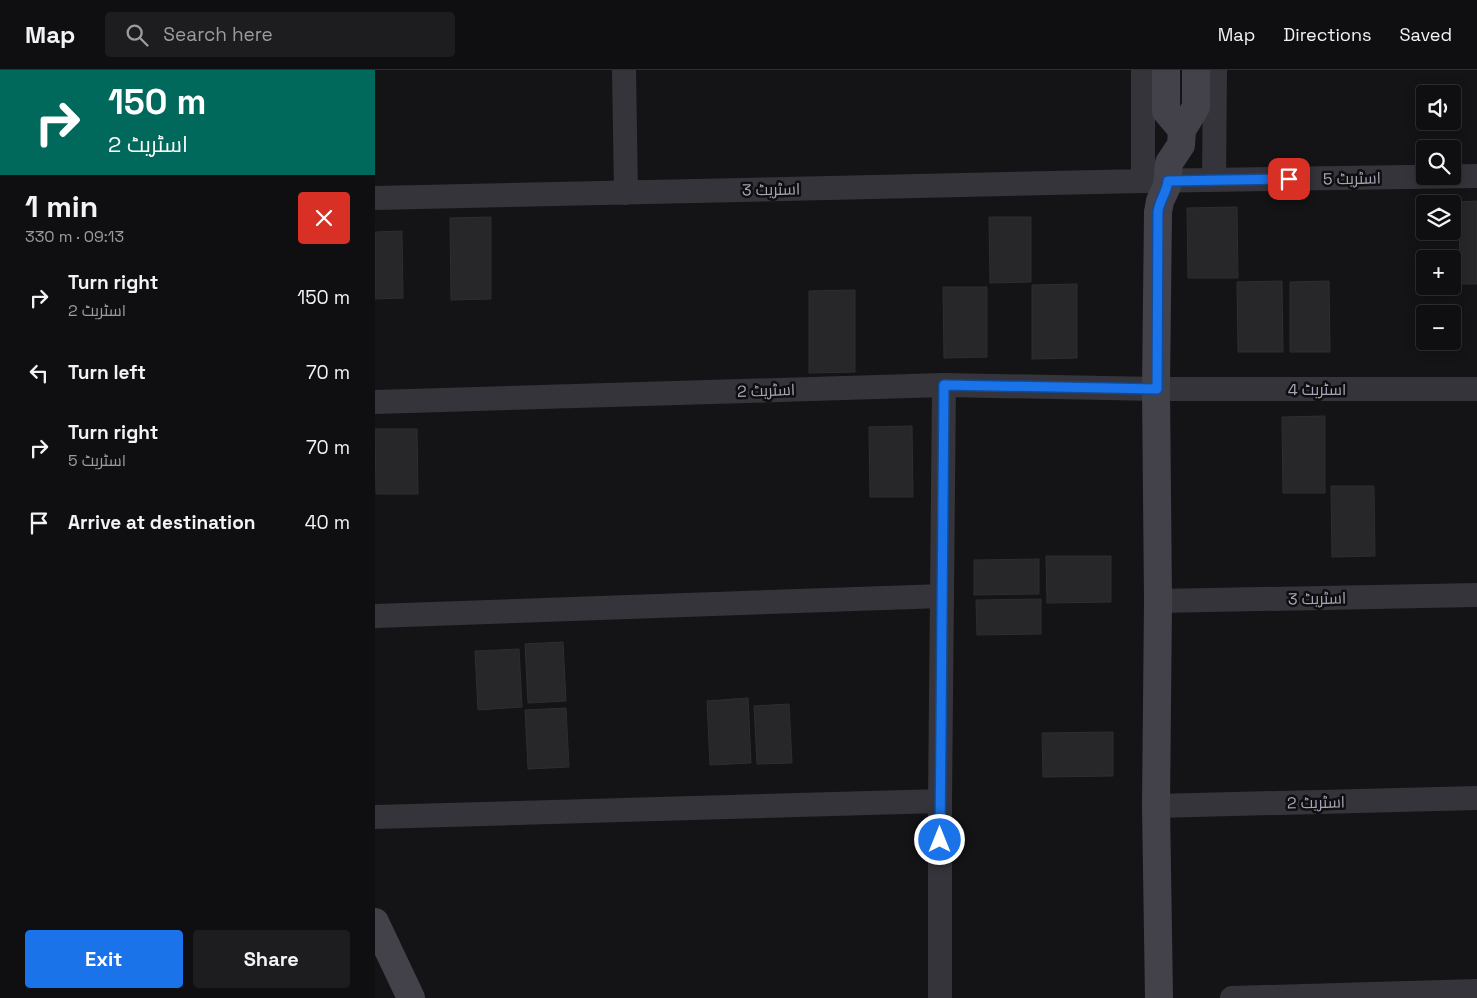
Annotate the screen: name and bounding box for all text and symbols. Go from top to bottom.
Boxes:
search box [105,12,455,57]
text: Map [25,19,75,50]
icon: search [123,21,151,49]
text: Search here [163,22,273,47]
text: Map [1218,23,1255,46]
text: Directions [1283,23,1372,46]
text: Saved [1400,23,1452,46]
text: 150 m [108,80,206,124]
map controls [1416,85,1461,350]
button: sound [1416,85,1461,130]
icon: right [25,90,90,155]
text: اسٹریٹ 2 [108,130,188,158]
button: search [1416,140,1461,185]
pin [1268,158,1310,200]
icon: arrive [1275,165,1303,193]
street label: اسٹریٹ 5 [1323,167,1381,190]
street label: اسٹریٹ 3 [742,178,800,201]
text: 1 min [25,187,98,226]
button: close [298,192,350,244]
button: layers [1416,195,1461,240]
text: 330 m · 09:13 [25,226,124,247]
button: + [1416,250,1461,295]
text: Turn right [68,270,158,295]
icon: right [25,284,53,312]
text: 150 m [297,285,350,310]
text: اسٹریٹ 2 [68,300,126,321]
button: − [1416,305,1461,350]
icon: left [25,359,53,387]
text: Turn left [68,360,146,385]
text: 70 m [306,360,350,385]
street label: اسٹریٹ 2 [737,379,795,402]
street label: اسٹریٹ 4 [1288,379,1346,400]
text: Turn right [68,420,158,445]
icon: right [25,434,53,462]
text: 70 m [306,435,350,460]
text: اسٹریٹ 5 [68,450,126,471]
icon: arrive [25,509,53,537]
text: Arrive at destination [68,510,256,535]
text: 40 m [305,510,350,535]
street label: اسٹریٹ 3 [1288,587,1346,610]
street label: اسٹریٹ 2 [1287,791,1345,814]
position arrow [913,813,965,865]
button: Exit [25,930,183,988]
button: Share [193,930,350,988]

